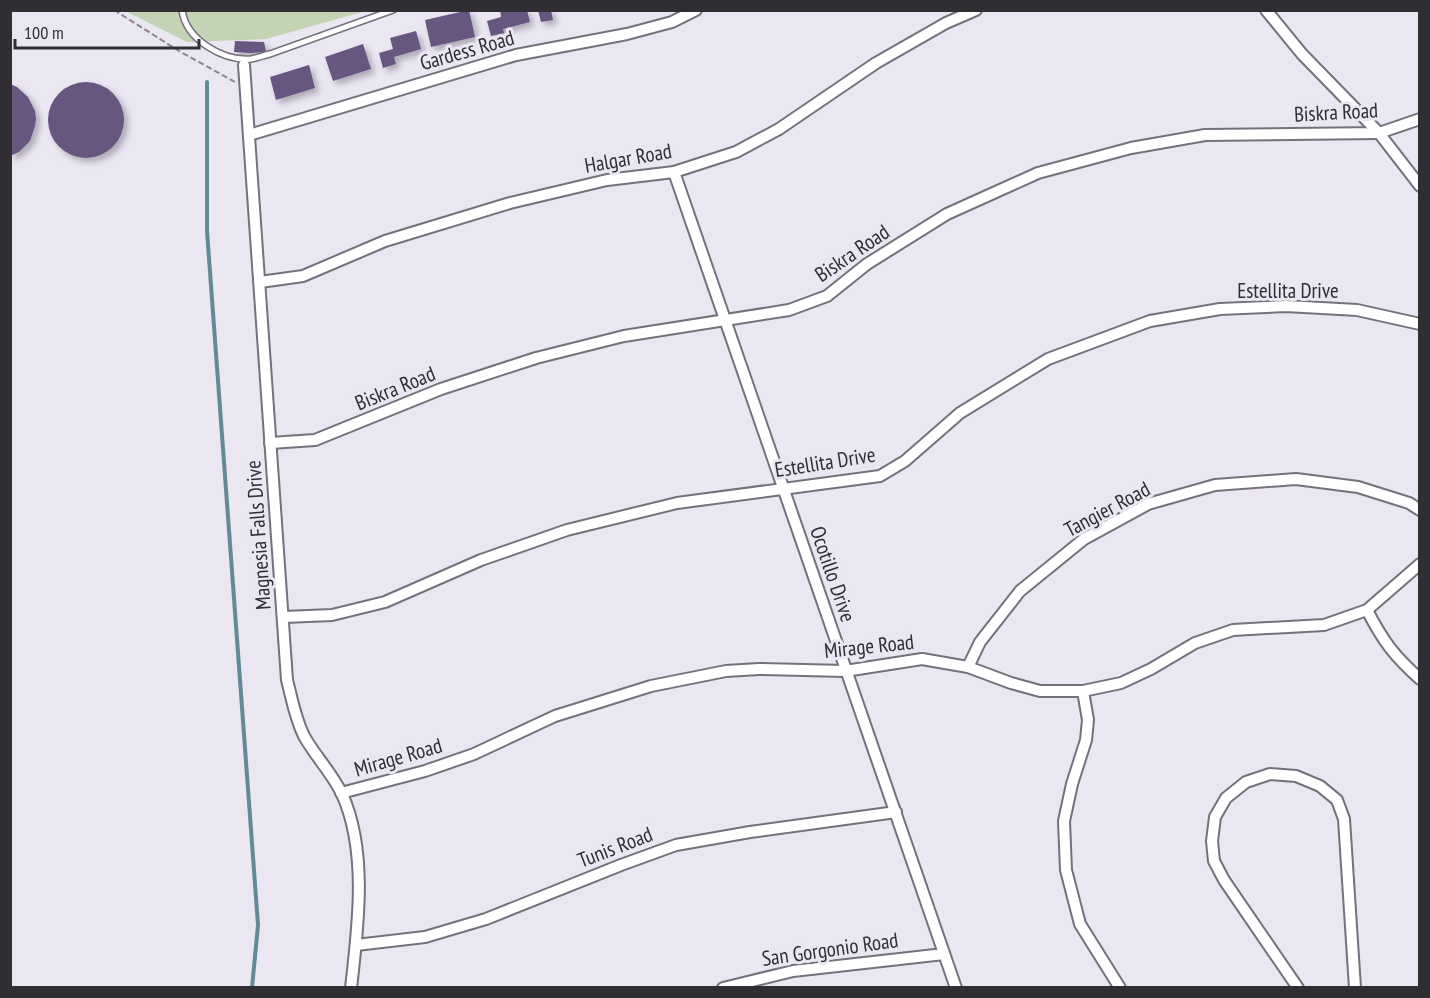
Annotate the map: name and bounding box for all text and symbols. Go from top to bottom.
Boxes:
scale bar [15,12,200,50]
text: 100 m [24,21,64,44]
street label: Gardess Road [417,24,517,76]
street label: Biskra Road [1293,96,1379,128]
street label: Halgar Road [582,137,674,179]
street label: Biskra Road [810,218,894,288]
street label: Estellita Drive [1237,277,1339,304]
street label: Biskra Road [351,360,439,416]
street label: Estellita Drive [773,441,877,483]
street label: Magnesia Falls Drive [239,459,277,611]
street label: Tangier Road [1059,475,1155,543]
street label: Ocotillo Drive [804,523,862,625]
street label: Mirage Road [823,628,915,664]
street label: Mirage Road [351,732,445,782]
street label: Tunis Road [574,820,656,874]
street label: San Gorgonio Road [760,926,900,972]

